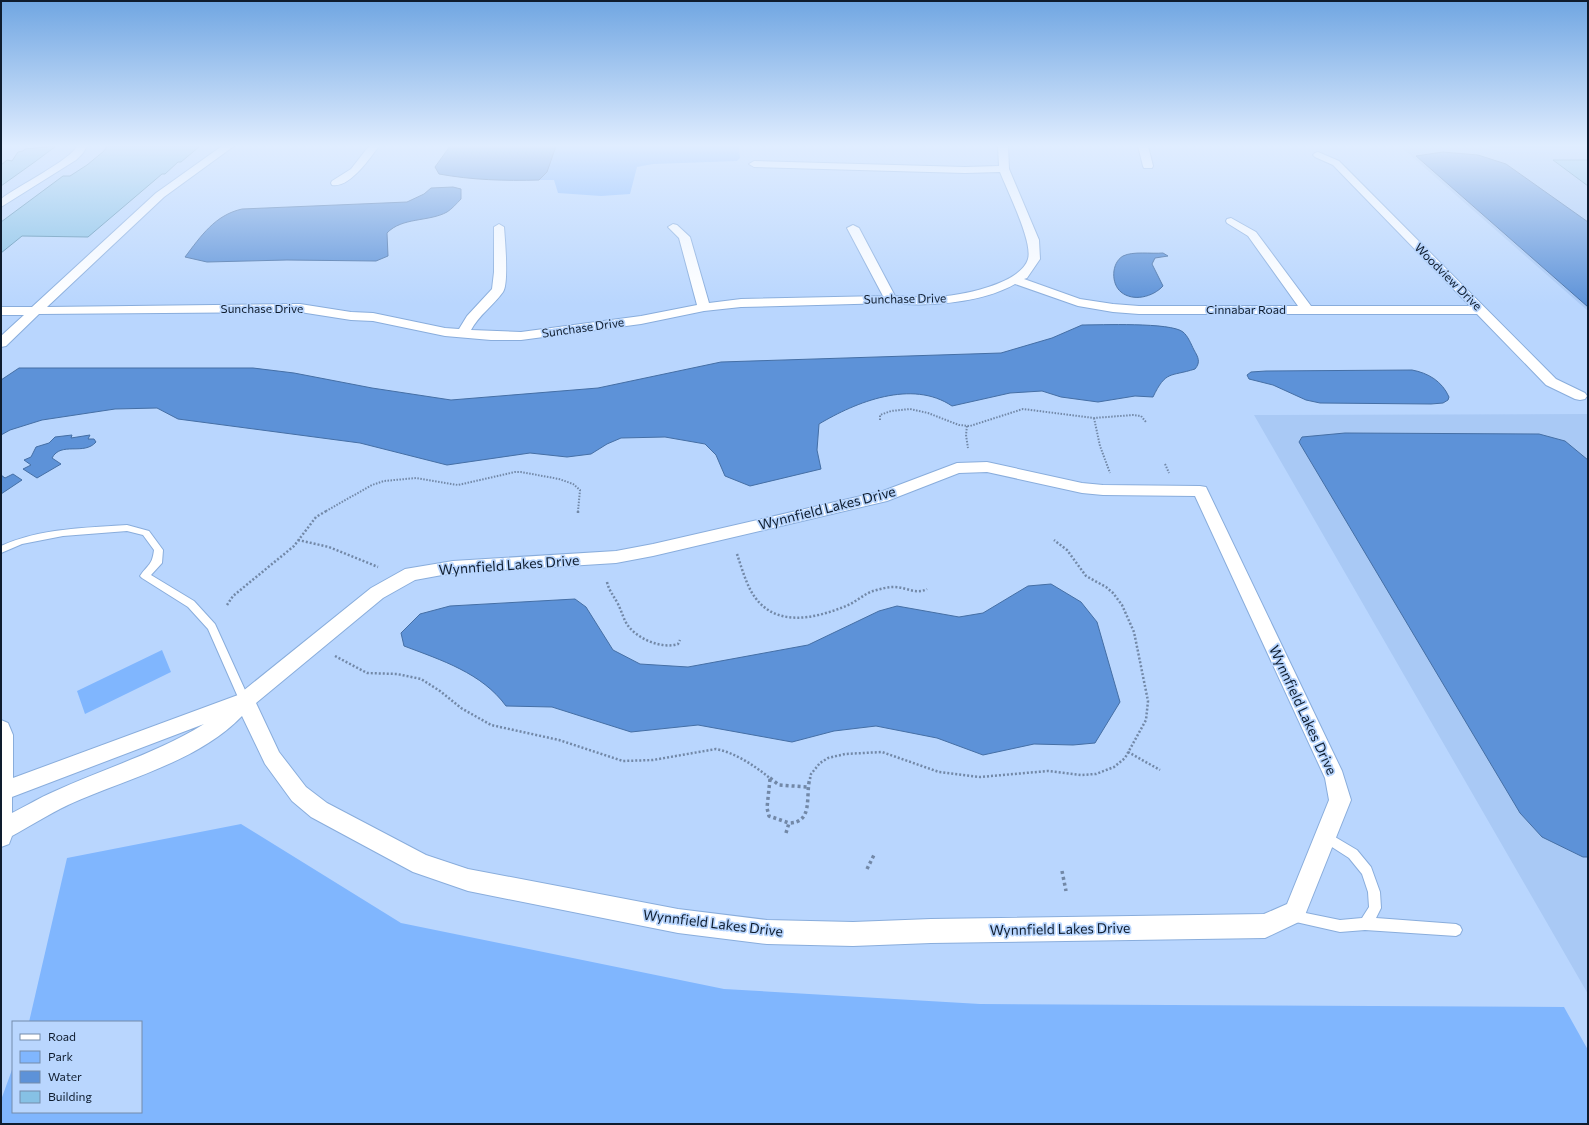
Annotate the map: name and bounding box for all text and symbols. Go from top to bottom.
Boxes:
street label: Woodview Drive [1412,240,1485,313]
street label: Sunchase Drive [863,290,946,306]
street label: Sunchase Drive [221,301,303,315]
street label: Cinnabar Road [1206,302,1286,316]
street label: Sunchase Drive [541,314,625,340]
street label: Wynnfield Lakes Drive [757,482,897,533]
street label: Wynnfield Lakes Drive [438,551,580,578]
street label: Wynnfield Lakes Drive [1266,642,1341,777]
street label: Wynnfield Lakes Drive [642,905,784,940]
street label: Wynnfield Lakes Drive [989,919,1131,938]
legend [12,1021,142,1113]
text: Road [48,1029,76,1043]
text: Park [48,1049,74,1063]
text: Water [48,1069,82,1083]
text: Building [48,1089,92,1103]

